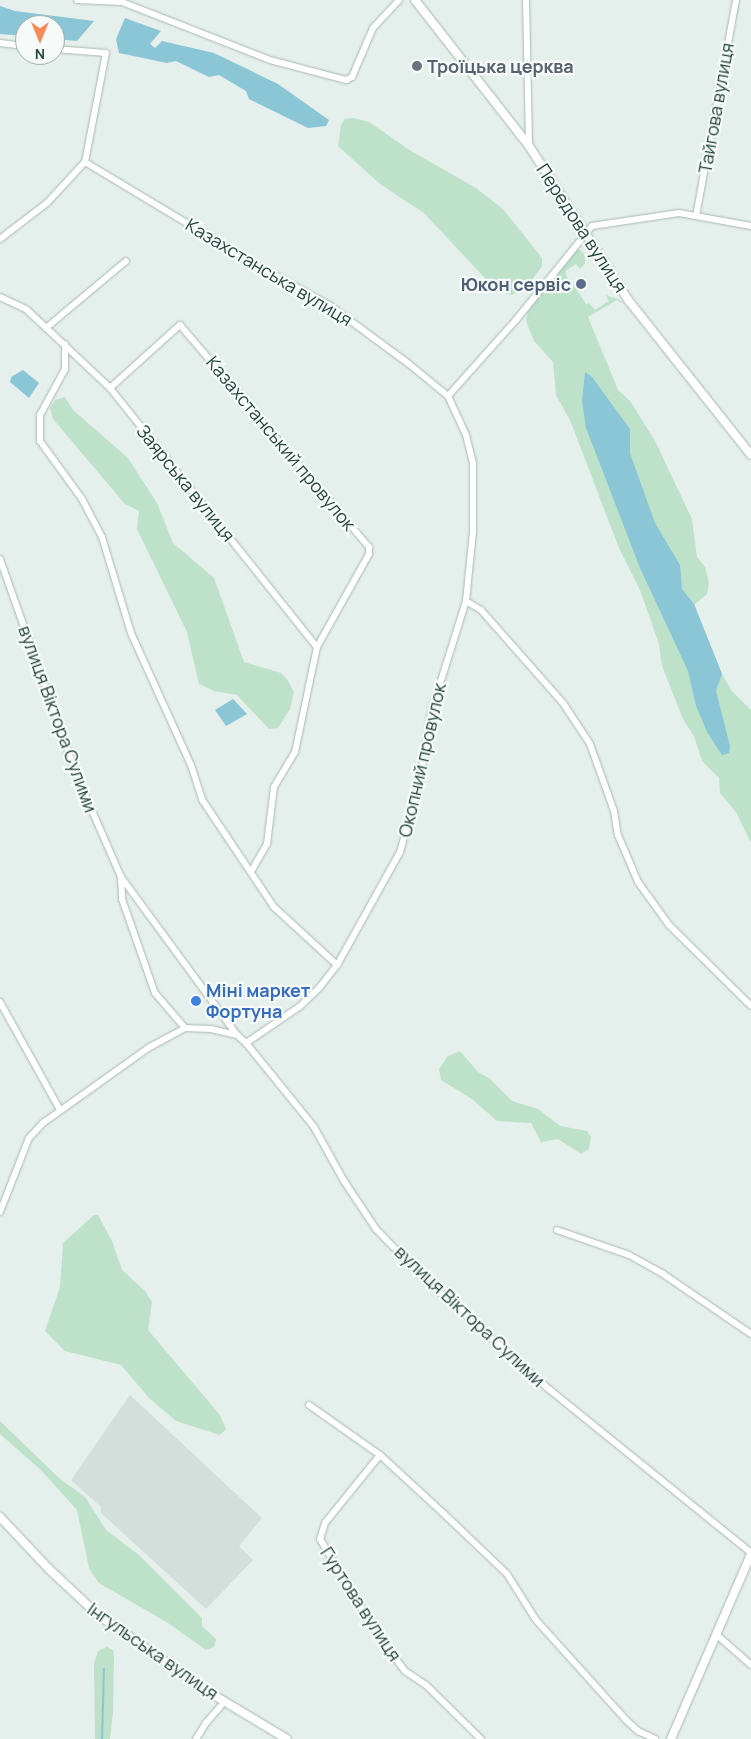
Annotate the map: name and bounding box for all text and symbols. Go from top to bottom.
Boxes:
north arrow [15,15,65,65]
street label: Тайгова вулиця [694,41,738,175]
text: N [35,45,45,64]
place label: Троїцька церква [427,55,574,77]
marker: Троїцька церква [411,60,423,72]
street label: Передова вулиця [532,160,632,296]
street label: Казахстанська вулиця [182,214,356,330]
place label: Юкон сервіс [461,273,571,295]
marker: Юкон сервіс [575,278,587,290]
street label: Казахстанський провулок [202,351,360,535]
street label: Заярська вулиця [132,420,240,546]
street label: вулиця Віктора Сулими [14,623,102,815]
street label: Окопний провулок [394,681,450,839]
place label: Міні маркет Фортуна [206,980,310,1022]
marker: Міні маркет Фортуна [190,995,202,1007]
street label: вулиця Віктора Сулими [390,1241,550,1391]
street label: Гуртова вулиця [316,1543,406,1665]
street label: Інгульська вулиця [83,1598,223,1704]

